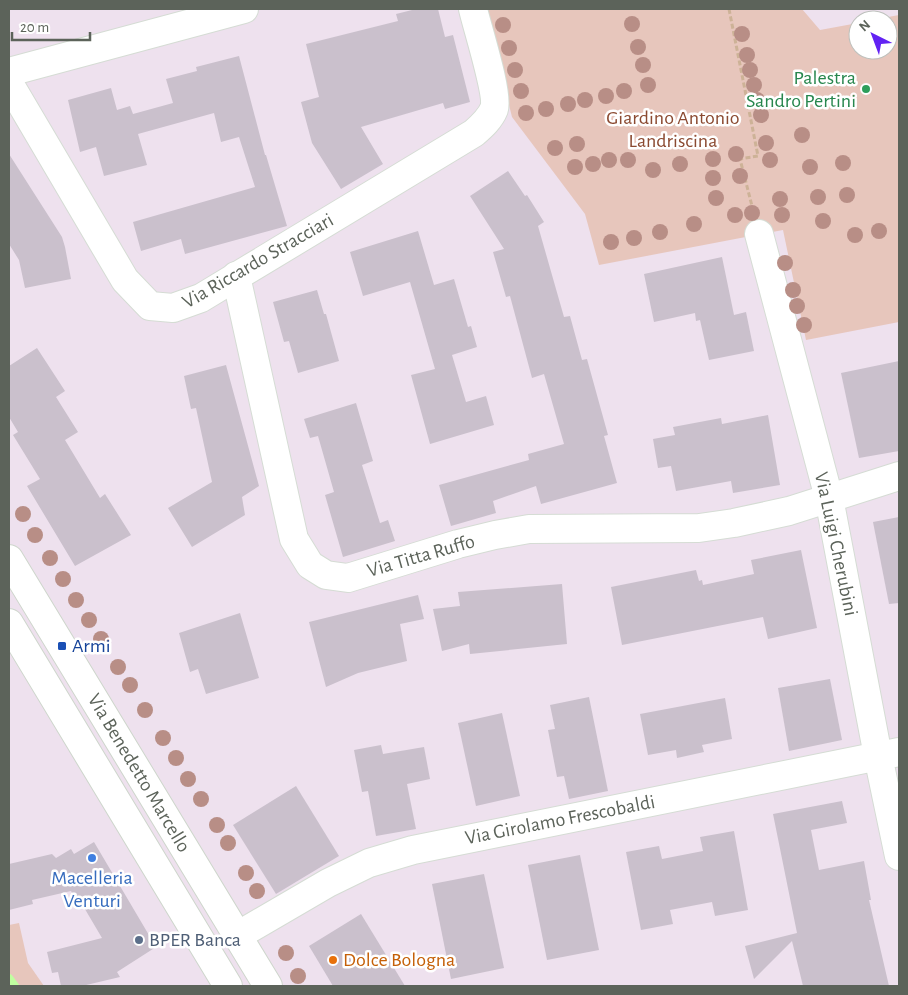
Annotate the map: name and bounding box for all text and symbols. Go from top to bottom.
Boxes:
scale bar [12,10,90,42]
north arrow [848,10,898,60]
text: N [857,18,873,35]
text: 20 m [20,20,49,35]
place label: Palestra Sandro Pertini [746,68,856,111]
marker: Palestra Sandro Pertini [860,83,872,95]
park label: Giardino Antonio Landriscina [606,108,740,151]
street label: Via Riccardo Stracciari [179,210,337,312]
street label: Via Luigi Cherubini [811,470,861,618]
street label: Via Titta Ruffo [365,531,477,581]
place label: Armi [72,636,111,656]
marker: Armi [56,640,68,652]
street label: Via Benedetto Marcello [84,690,194,856]
street label: Via Girolamo Frescobaldi [463,792,657,848]
marker: Macelleria Venturi [86,852,98,864]
place label: Macelleria Venturi [51,868,133,911]
place label: BPER Banca [149,930,241,950]
marker: BPER Banca [133,934,145,946]
place label: Dolce Bologna [343,950,455,970]
marker: Dolce Bologna [327,954,339,966]

